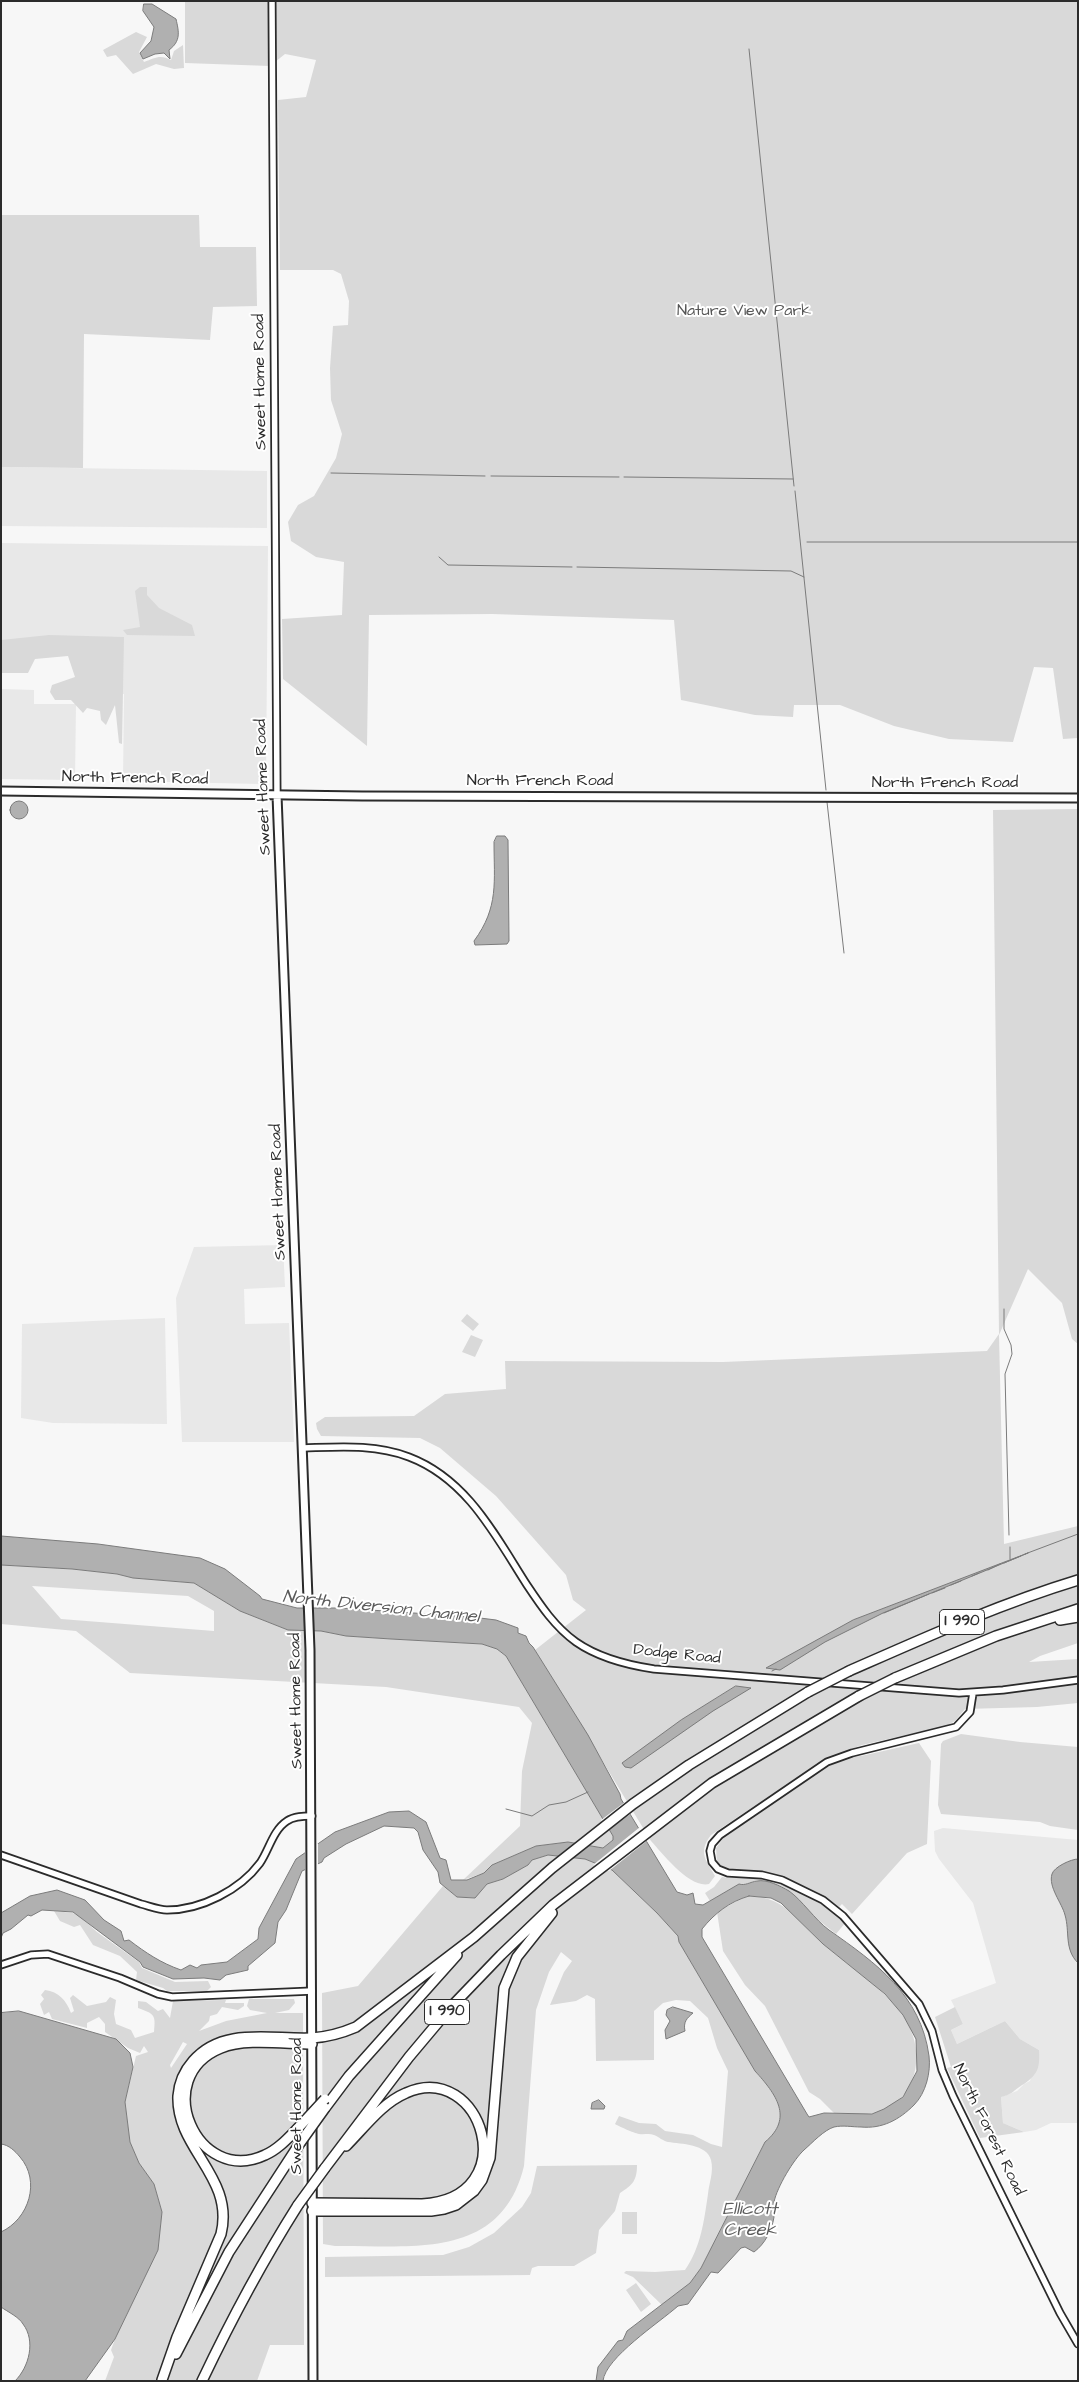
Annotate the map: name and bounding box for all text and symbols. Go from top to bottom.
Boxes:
park label: Nature View Park [677,302,811,322]
street label: Sweet Home Road [250,314,272,450]
street label: Sweet Home Road [252,719,276,855]
street label: North French Road [62,768,208,790]
street label: North French Road [467,772,613,792]
street label: North French Road [872,774,1018,794]
street label: Sweet Home Road [267,1124,291,1260]
water label: North Diversion Channel [282,1587,480,1629]
road number: I 990 [940,1610,984,1634]
street label: Sweet Home Road [286,1633,308,1769]
street label: Dodge Road [632,1641,722,1669]
road number: I 990 [424,2000,470,2024]
street label: Sweet Home Road [288,2038,308,2174]
street label: North Forest Road [948,2061,1028,2199]
water label: Ellicott Creek [722,2199,778,2242]

